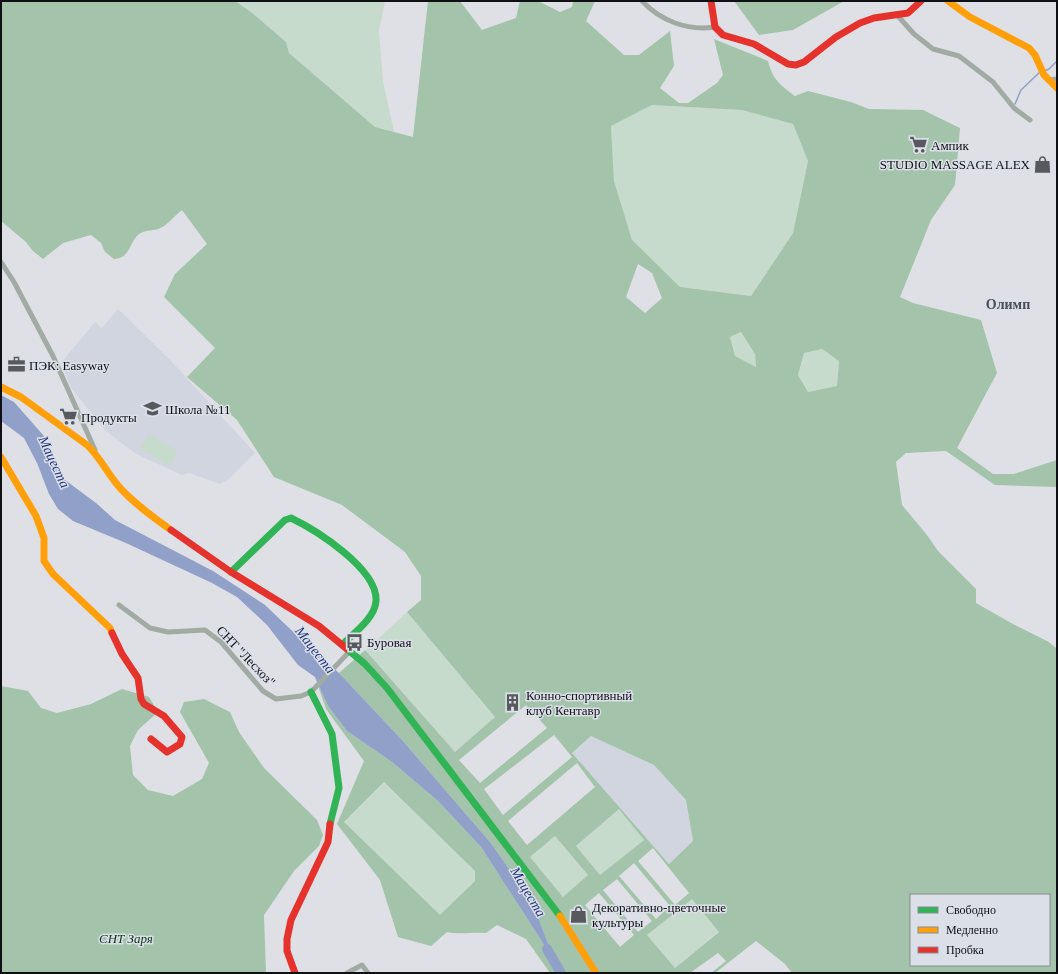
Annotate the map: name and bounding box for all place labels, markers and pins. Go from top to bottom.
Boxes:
supermarket icon: Ампик [908,135,928,155]
place label: Ампик [931,138,970,153]
shop icon: STUDIO MASSAGE ALEX [1033,154,1053,174]
place label: STUDIO MASSAGE ALEX [880,157,1031,172]
office icon: ПЭК: Easyway [6,355,26,375]
place label: ПЭК: Easyway [29,358,110,373]
school or university icon: Школа №11 [142,399,162,419]
place label: Школа №11 [165,402,231,417]
supermarket icon: Продукты [58,407,78,427]
place label: Продукты [81,410,137,425]
bus stop icon: Буровая [344,632,364,652]
place label: Буровая [367,635,411,650]
place label: Конно-спортивный клуб Кентавр [526,688,632,718]
building icon: Конно-спортивный клуб Кентавр [503,692,523,712]
place label: Декоративно-цветочные культуры [592,900,726,930]
shop icon: Декоративно-цветочные культуры [569,904,589,924]

